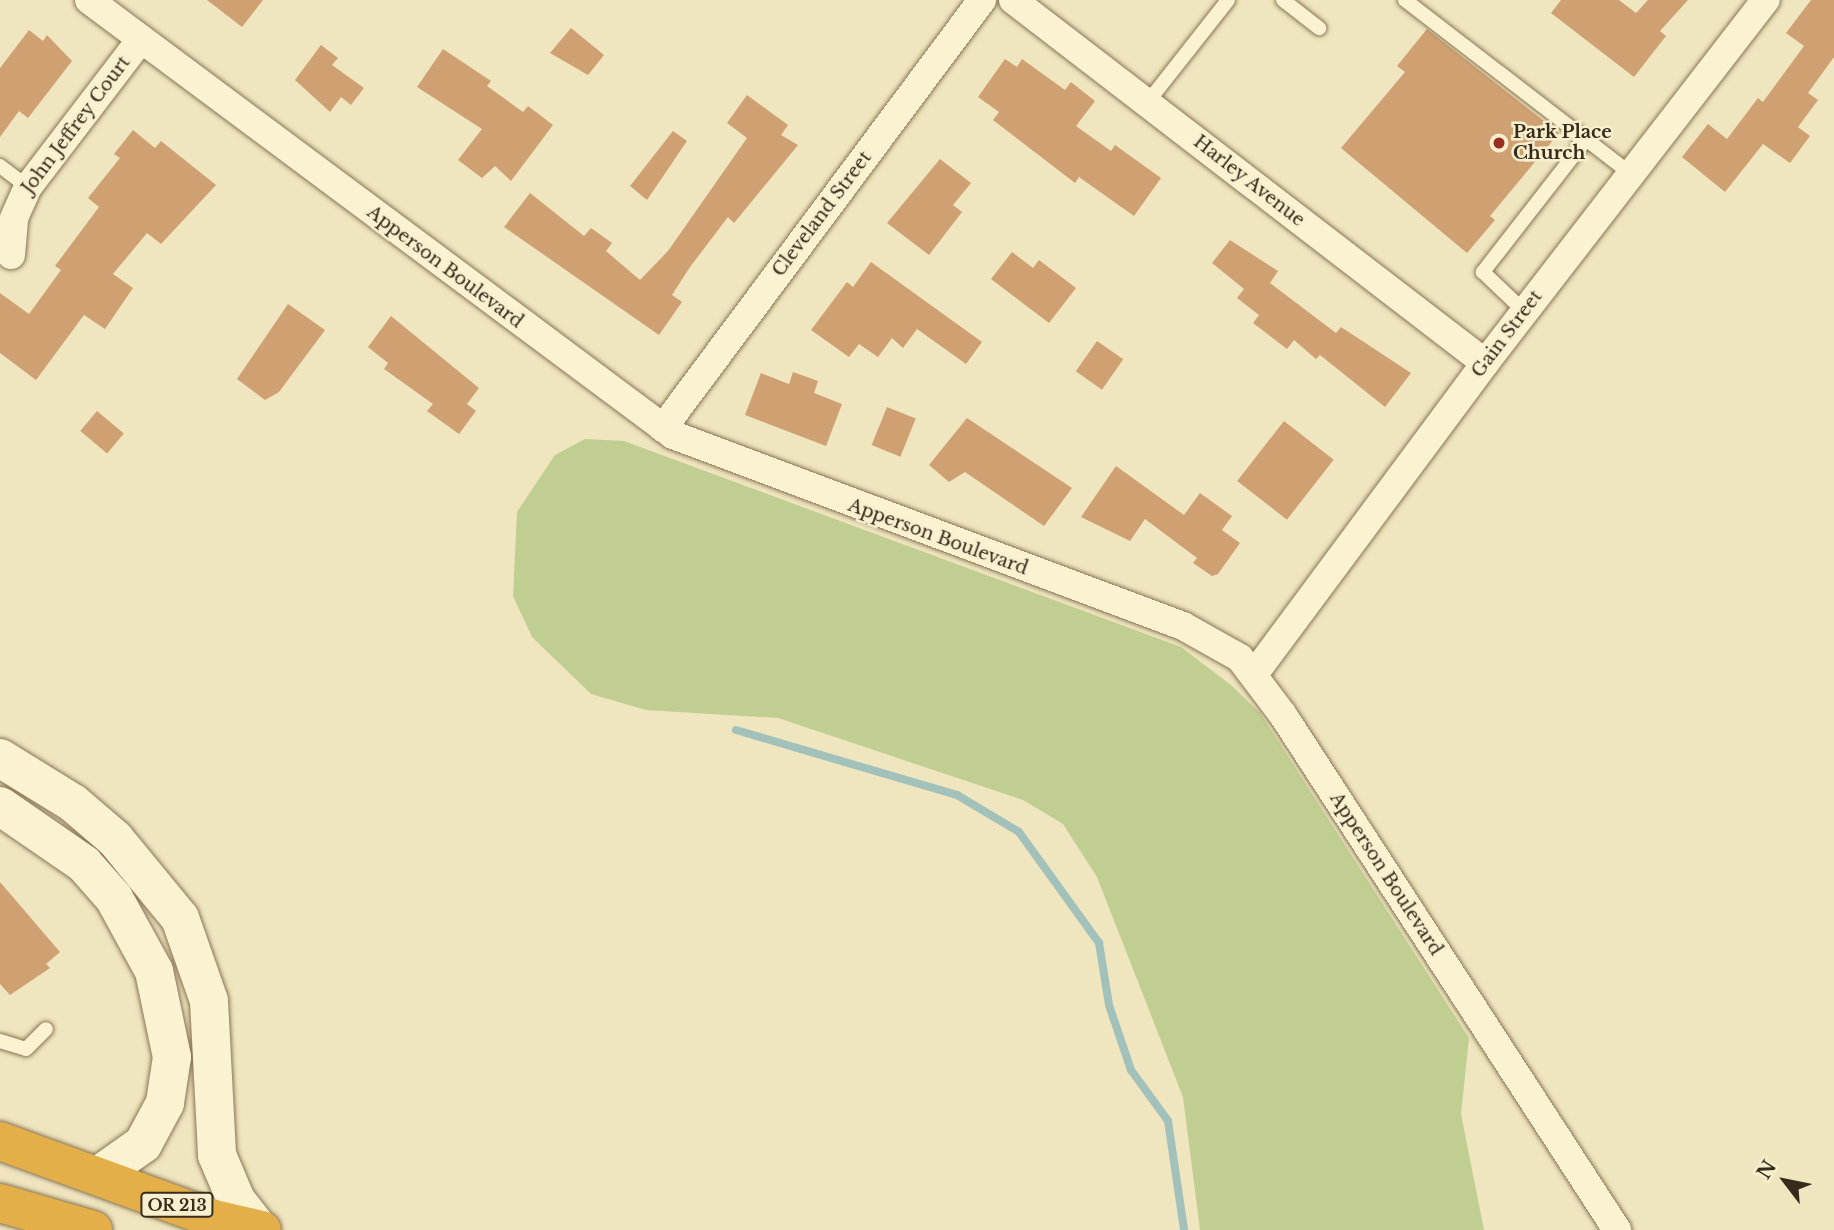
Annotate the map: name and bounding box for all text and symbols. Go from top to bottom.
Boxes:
street label: John Jeffrey Court [17,52,135,198]
place label: Park Place Church [1513,122,1612,164]
street label: Harley Avenue [1189,131,1309,231]
marker: Park Place Church [1491,135,1507,151]
street label: Cleveland Street [768,147,876,281]
street label: Apperson Boulevard [363,201,527,333]
street label: Gain Street [1467,286,1547,382]
street label: Apperson Boulevard [845,494,1031,580]
street label: Apperson Boulevard [1325,789,1447,959]
north arrow [1750,1146,1820,1216]
text: N [1752,1156,1781,1183]
road number: OR 213 [138,1192,216,1218]

